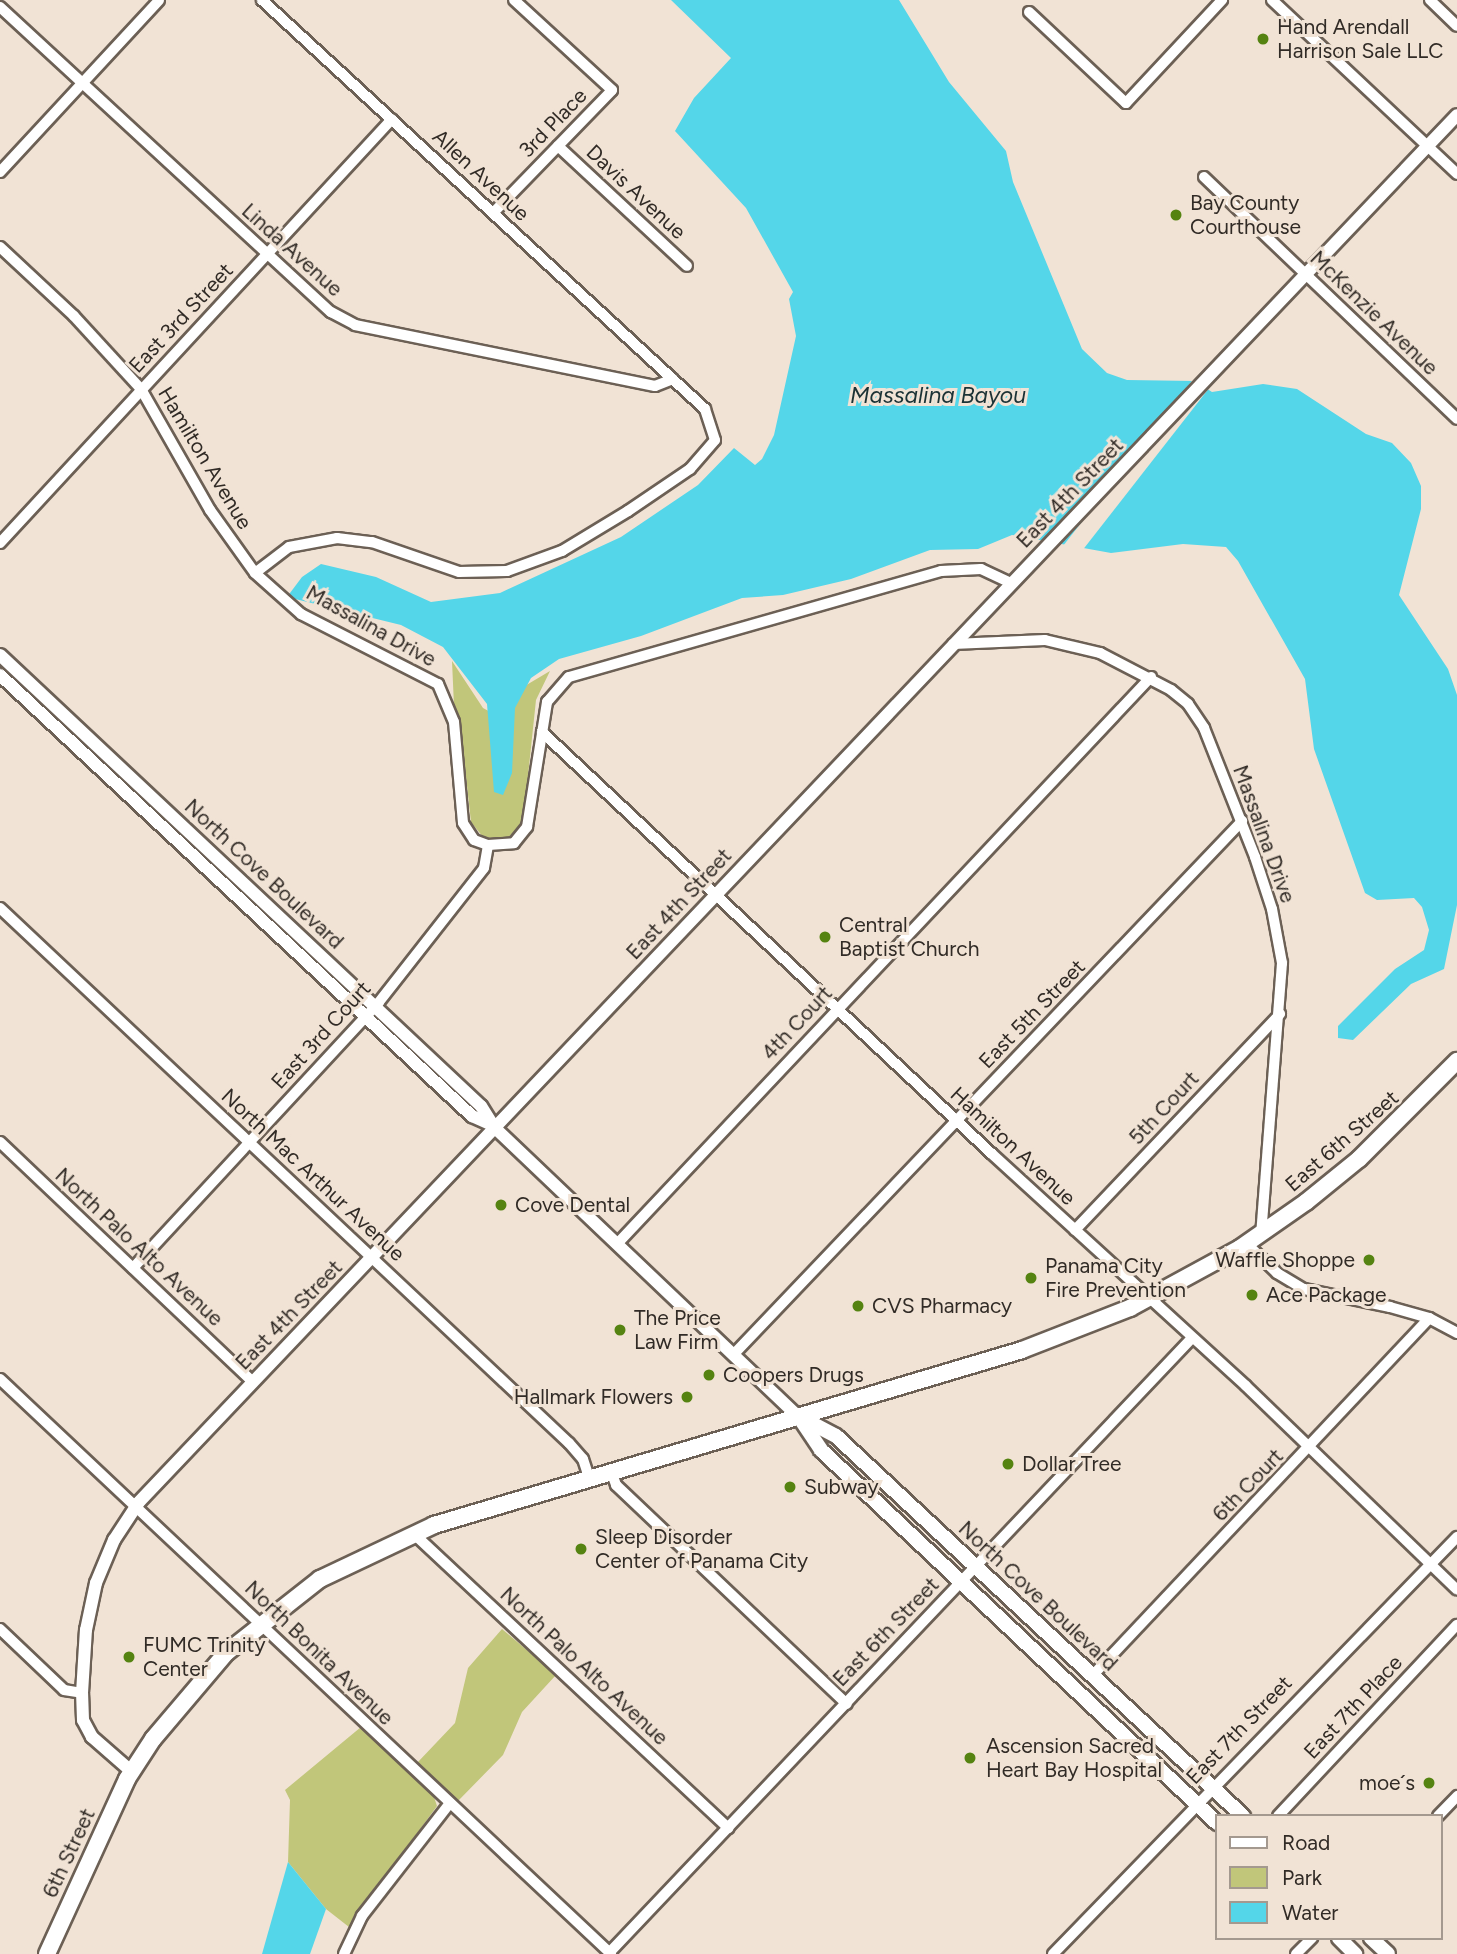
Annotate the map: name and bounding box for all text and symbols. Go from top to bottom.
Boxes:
place label: Hand Arendall Harrison Sale LLC [1277,14,1443,64]
marker: Hand Arendall Harrison Sale LLC [1255,31,1271,47]
street label: 3rd Place [514,83,592,163]
street label: Allen Avenue [427,124,535,226]
street label: Davis Avenue [581,140,691,244]
place label: Bay County Courthouse [1190,190,1301,240]
street label: Linda Avenue [236,198,348,302]
marker: Bay County Courthouse [1168,207,1184,223]
street label: McKenzie Avenue [1305,246,1443,380]
street label: East 3rd Street [124,258,238,378]
water label: Massalina Bayou [850,381,1026,409]
street label: Hamilton Avenue [153,382,257,534]
street label: East 4th Street [1011,433,1129,553]
street label: Massalina Drive [302,580,440,672]
street label: Massalina Drive [1227,762,1301,906]
street label: North Cove Boulevard [179,794,349,954]
street label: East 4th Street [621,843,737,965]
place label: Central Baptist Church [839,912,979,962]
marker: Central Baptist Church [817,929,833,945]
street label: East 5th Street [974,954,1090,1074]
street label: East 3rd Court [266,976,376,1094]
street label: 4th Court [756,981,838,1065]
street label: 5th Court [1124,1066,1204,1150]
street label: Hamilton Avenue [945,1082,1081,1210]
street label: North Mac Arthur Avenue [216,1083,410,1267]
street label: East 6th Street [1280,1085,1404,1197]
street label: North Palo Alto Avenue [50,1163,228,1331]
place label: Cove Dental [515,1192,630,1218]
marker: Cove Dental [493,1197,509,1213]
place label: Waffle Shoppe [1215,1247,1355,1273]
marker: Waffle Shoppe [1361,1252,1377,1268]
place label: Panama City Fire Prevention [1045,1253,1186,1303]
street label: East 4th Street [230,1255,348,1375]
marker: Panama City Fire Prevention [1023,1270,1039,1286]
place label: Ace Package [1266,1282,1387,1308]
marker: Ace Package [1244,1287,1260,1303]
place label: CVS Pharmacy [872,1293,1012,1319]
marker: CVS Pharmacy [850,1298,866,1314]
place label: The Price Law Firm [634,1305,721,1355]
marker: The Price Law Firm [612,1322,628,1338]
place label: Coopers Drugs [723,1362,864,1388]
marker: Coopers Drugs [701,1367,717,1383]
place label: Hallmark Flowers [514,1384,673,1410]
marker: Hallmark Flowers [679,1389,695,1405]
street label: 6th Court [1207,1444,1289,1526]
place label: Dollar Tree [1022,1451,1122,1477]
marker: Dollar Tree [1000,1456,1016,1472]
place label: Subway [804,1474,878,1500]
marker: Subway [782,1479,798,1495]
street label: North Cove Boulevard [953,1516,1123,1676]
place label: Sleep Disorder Center of Panama City [595,1524,808,1574]
marker: Sleep Disorder Center of Panama City [573,1541,589,1557]
street label: East 6th Street [828,1572,944,1692]
street label: North Bonita Avenue [239,1576,399,1730]
street label: North Palo Alto Avenue [495,1582,673,1750]
place label: FUMC Trinity Center [143,1632,265,1682]
marker: FUMC Trinity Center [121,1649,137,1665]
street label: East 7th Place [1299,1650,1407,1764]
street label: East 7th Street [1181,1671,1297,1789]
place label: Ascension Sacred Heart Bay Hospital [986,1733,1162,1783]
marker: Ascension Sacred Heart Bay Hospital [960,1748,980,1768]
place label: moe´s [1359,1770,1415,1796]
marker: moe´s [1421,1775,1437,1791]
street label: 6th Street [37,1804,101,1902]
legend [1216,1814,1443,1940]
text: Road [1282,1830,1330,1855]
text: Park [1282,1865,1322,1890]
text: Water [1282,1900,1338,1925]

